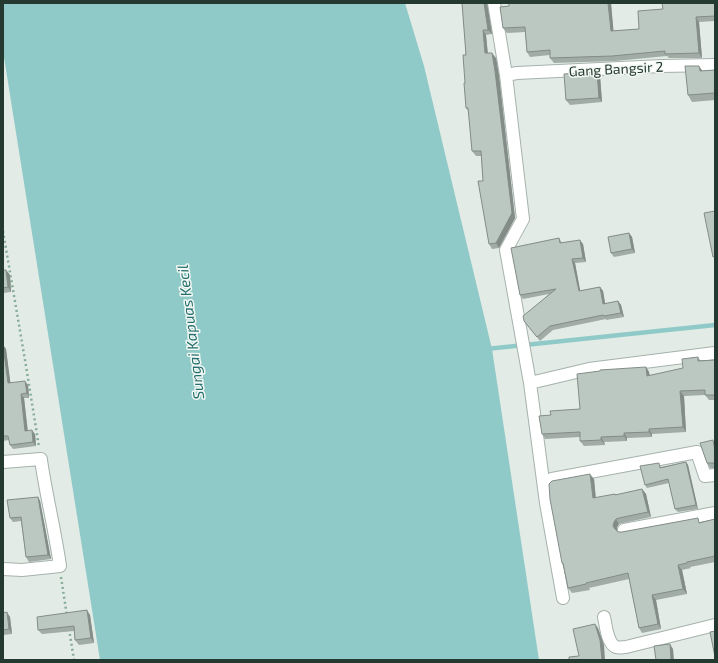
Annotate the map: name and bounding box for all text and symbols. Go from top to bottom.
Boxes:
street label: Gang Bangsir 2 [568,58,664,79]
water label: Sungai Kapuas Kecil [173,264,207,401]

